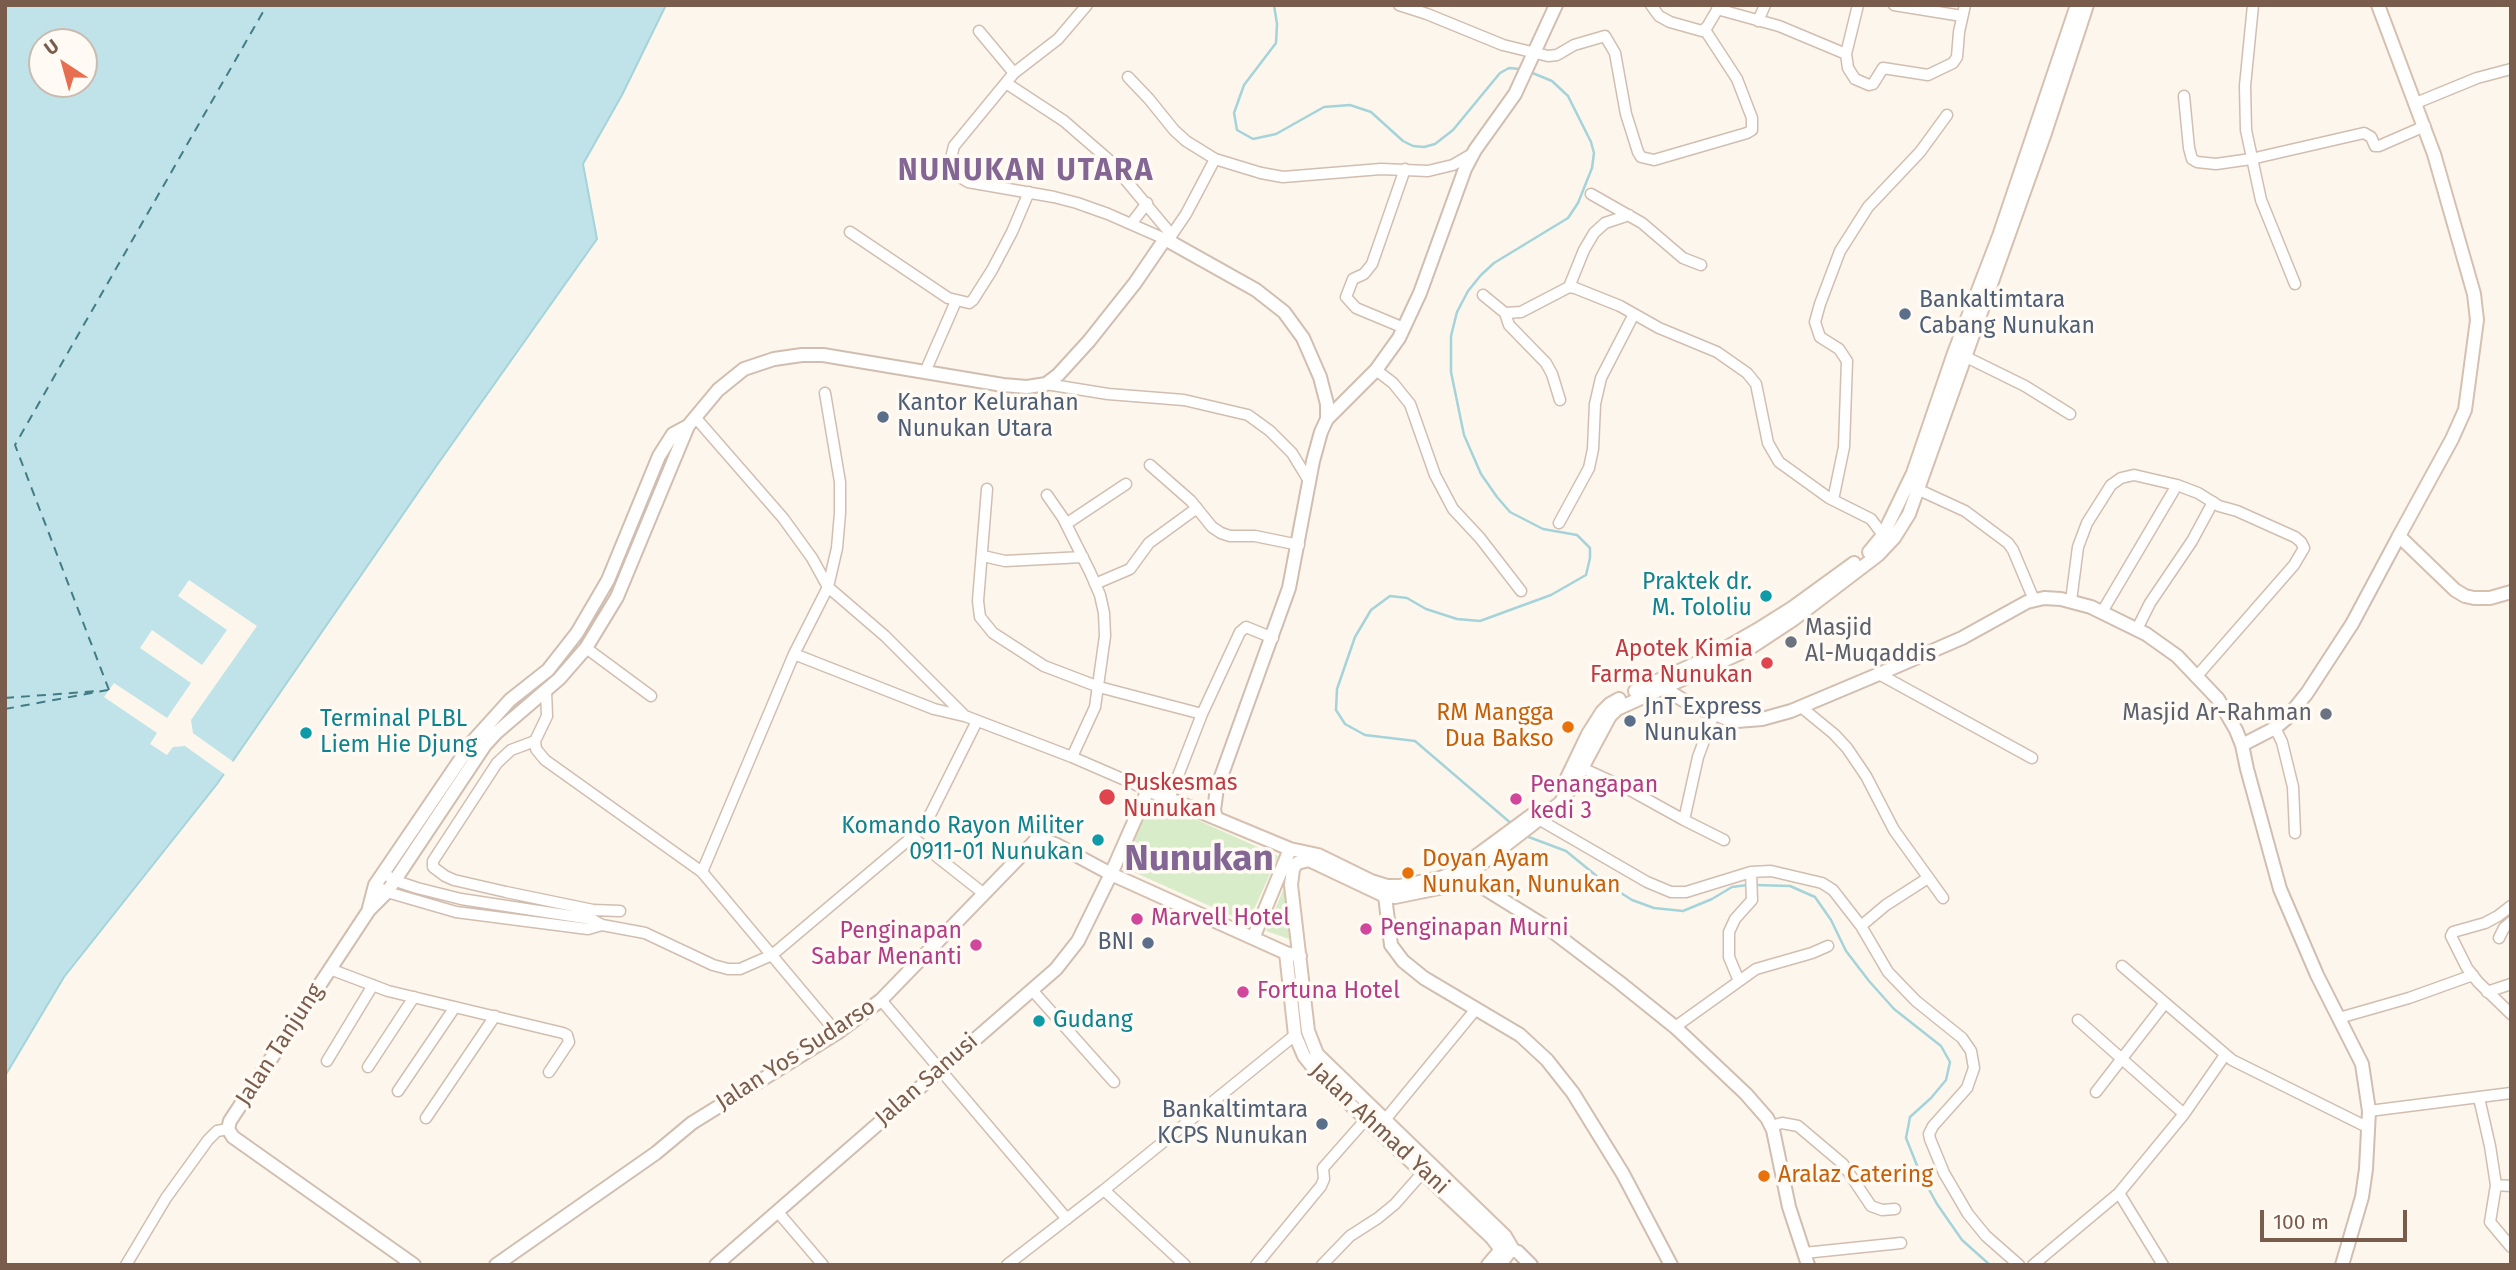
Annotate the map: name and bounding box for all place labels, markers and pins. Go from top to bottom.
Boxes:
place label: Bankaltimtara Cabang Nunukan [1919,287,2095,341]
marker: Bankaltimtara Cabang Nunukan [1897,306,1913,322]
place label: Kantor Kelurahan Nunukan Utara [897,390,1079,444]
marker: Kantor Kelurahan Nunukan Utara [875,409,891,425]
place label: Praktek dr. M. Tololiu [1642,569,1752,623]
marker: Praktek dr. M. Tololiu [1758,588,1774,604]
place label: Masjid Al-Muqaddis [1805,615,1936,669]
marker: Masjid Al-Muqaddis [1783,634,1799,650]
place label: Apotek Kimia Farma Nunukan [1590,636,1753,690]
marker: Apotek Kimia Farma Nunukan [1759,655,1775,671]
place label: JnT Express Nunukan [1644,694,1762,748]
place label: RM Mangga Dua Bakso [1436,700,1554,754]
place label: Masjid Ar-Rahman [2122,700,2312,728]
place label: Terminal PLBL Liem Hie Djung [320,706,477,760]
marker: Masjid Ar-Rahman [2318,706,2334,722]
marker: JnT Express Nunukan [1622,713,1638,729]
marker: RM Mangga Dua Bakso [1560,719,1576,735]
marker: Terminal PLBL Liem Hie Djung [298,725,314,741]
place label: Puskesmas Nunukan [1123,770,1237,824]
place label: Penangapan kedi 3 [1530,772,1658,826]
marker: Puskesmas Nunukan [1097,787,1117,807]
marker: Penangapan kedi 3 [1508,791,1524,807]
place label: Komando Rayon Militer 0911-01 Nunukan [841,813,1084,867]
marker: Komando Rayon Militer 0911-01 Nunukan [1090,832,1106,848]
place label: Doyan Ayam Nunukan, Nunukan [1422,846,1620,900]
marker: Doyan Ayam Nunukan, Nunukan [1400,865,1416,881]
place label: Marvell Hotel [1151,905,1290,933]
marker: Marvell Hotel [1129,911,1145,927]
place label: Penginapan Murni [1380,915,1569,943]
place label: Penginapan Sabar Menanti [811,918,962,972]
marker: Penginapan Murni [1358,921,1374,937]
place label: BNI [1098,929,1134,957]
marker: BNI [1140,935,1156,951]
marker: Penginapan Sabar Menanti [968,937,984,953]
place label: Fortuna Hotel [1257,978,1400,1006]
marker: Fortuna Hotel [1235,984,1251,1000]
place label: Gudang [1053,1007,1133,1035]
marker: Gudang [1031,1013,1047,1029]
place label: Bankaltimtara KCPS Nunukan [1157,1097,1308,1151]
marker: Bankaltimtara KCPS Nunukan [1314,1116,1330,1132]
place label: Aralaz Catering [1778,1162,1933,1190]
marker: Aralaz Catering [1756,1168,1772,1184]

